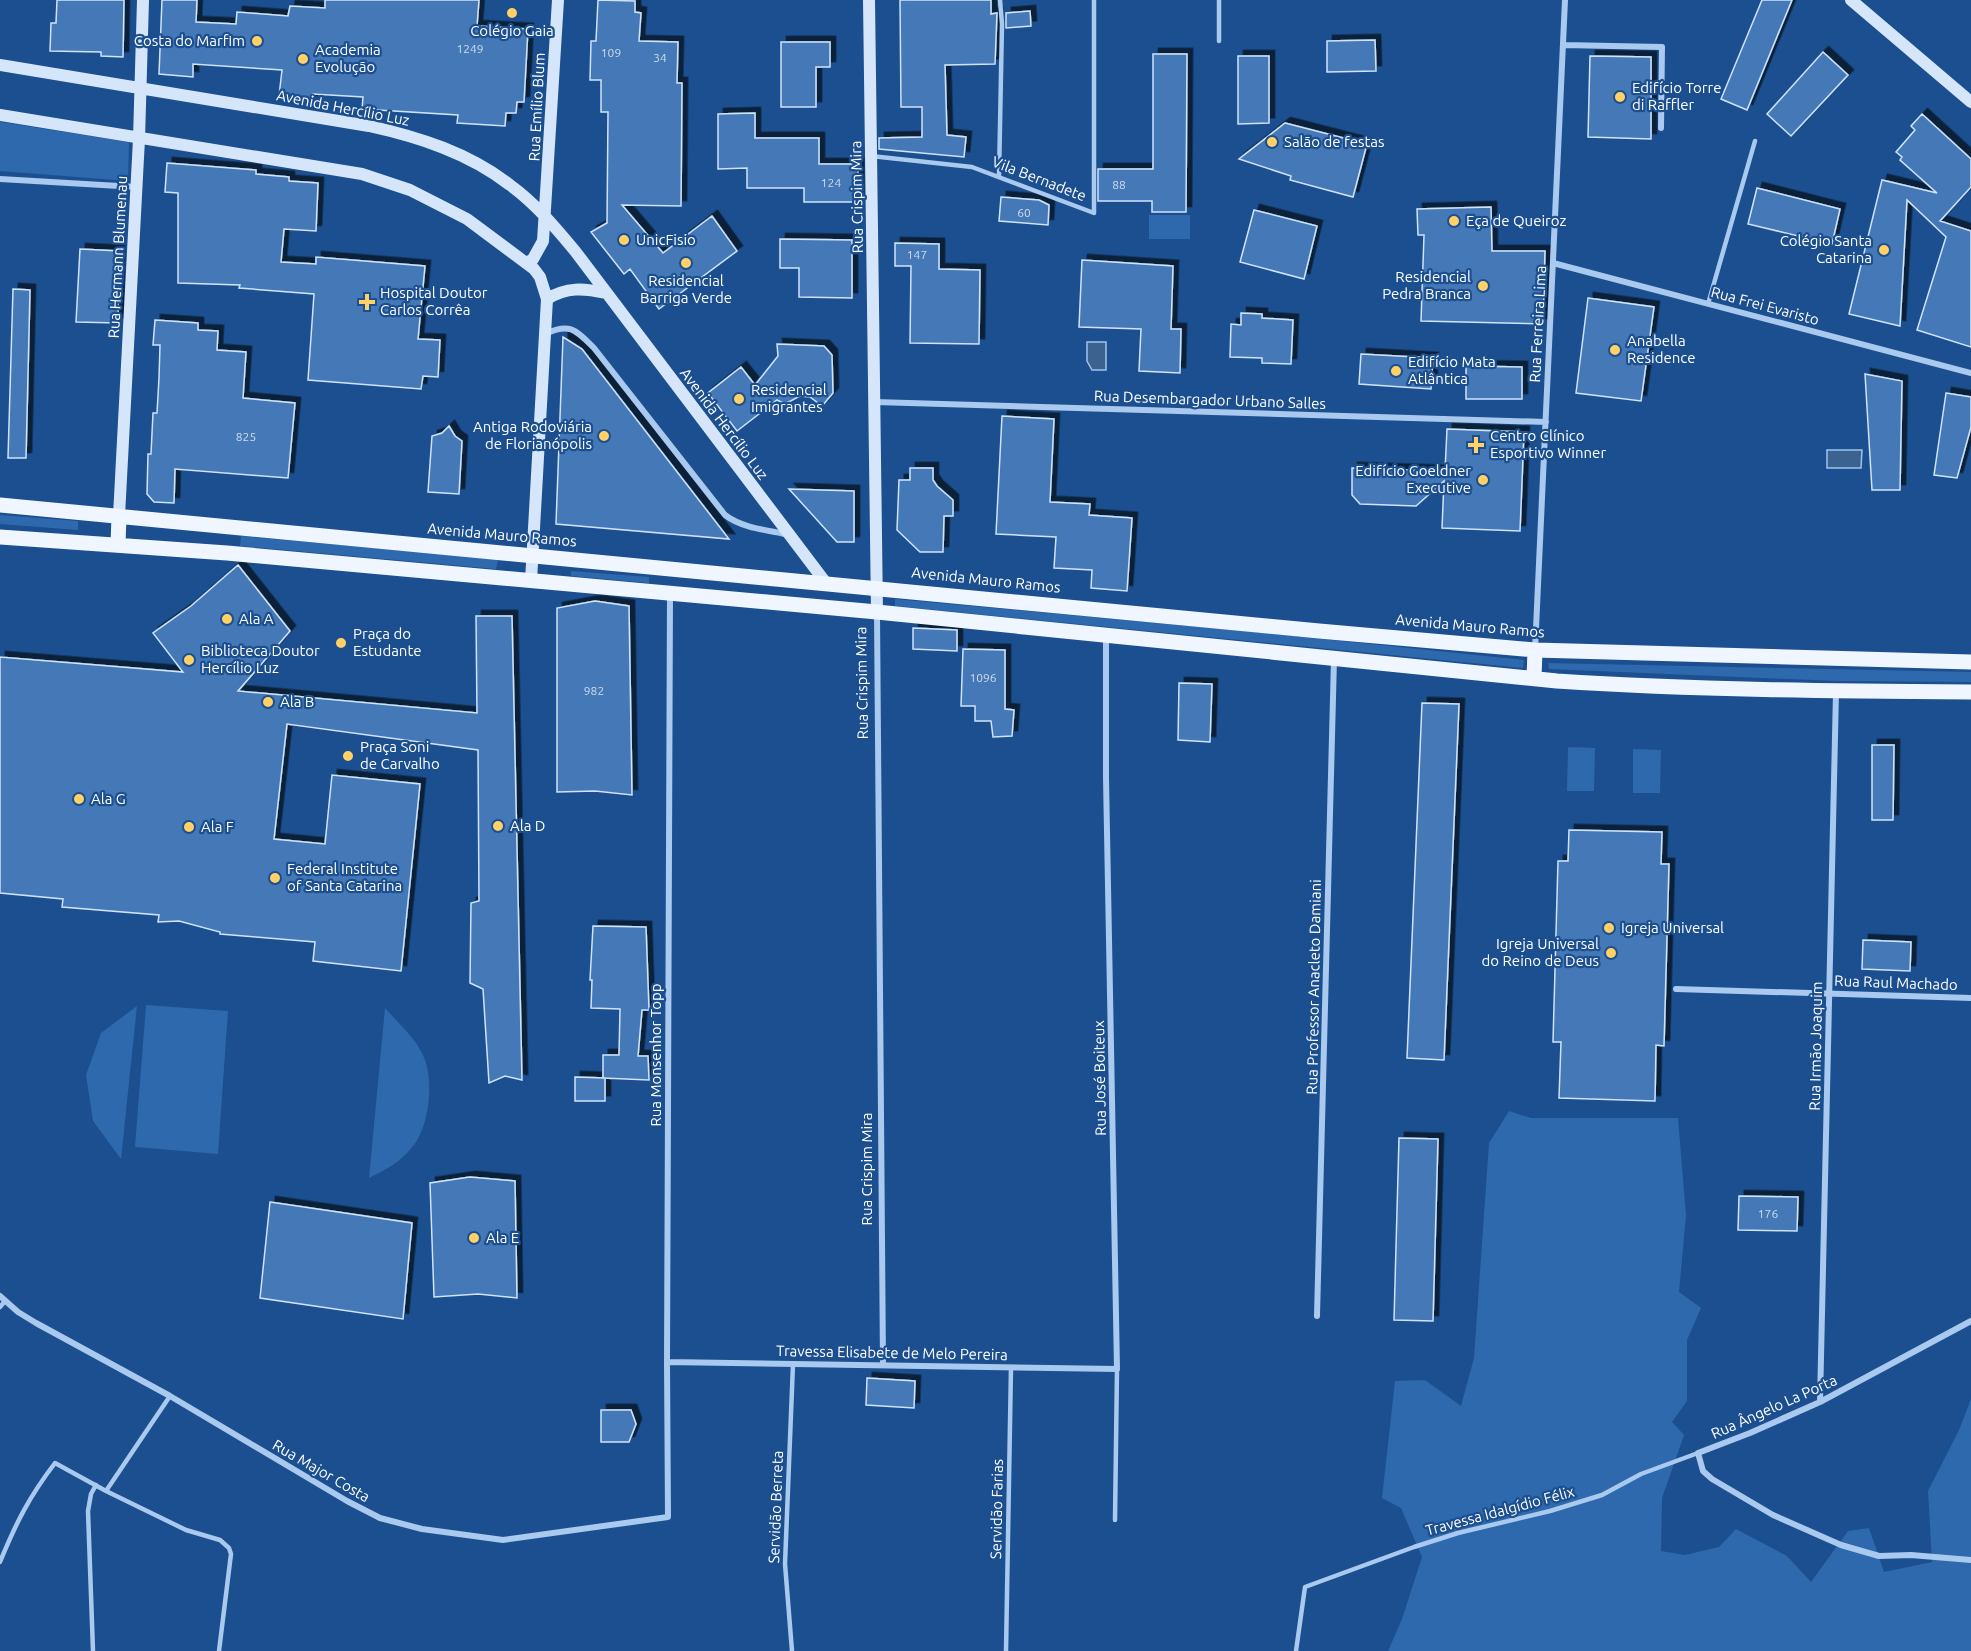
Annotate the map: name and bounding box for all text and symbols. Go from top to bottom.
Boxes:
marker: Colégio Gaia [505,6,519,20]
place label: Colégio Gaia [470,22,554,39]
place label: Costa do Marfim [134,32,245,49]
marker: Costa do Marfim [250,34,264,48]
place label: Academia Evolução [315,41,381,75]
house number: 1249 [456,42,484,55]
house number: 109 [601,46,621,59]
house number: 34 [653,51,667,64]
marker: Academia Evolução [296,52,310,66]
street label: Rua Emílio Blum [525,52,548,162]
place label: Edifício Torre di Raffler [1632,79,1721,113]
street label: Avenida Hercílio Luz [275,86,411,129]
marker: Edifício Torre di Raffler [1613,90,1627,104]
place label: Salão de festas [1284,133,1385,150]
marker: Salão de festas [1265,135,1279,149]
street label: Rua Crispim Mira [847,140,866,254]
street label: Vila Bernadete [990,153,1089,204]
street label: Rua Hermann Blumenau [105,175,130,339]
house number: 124 [821,176,841,189]
house number: 88 [1112,178,1126,191]
house number: 60 [1017,206,1031,219]
place label: Eça de Queiroz [1466,212,1566,229]
marker: Eça de Queiroz [1447,214,1461,228]
place label: UnicFisio [636,231,696,248]
place label: Colégio Santa Catarina [1780,232,1872,266]
marker: UnicFisio [617,233,631,247]
marker: Colégio Santa Catarina [1877,243,1891,257]
house number: 147 [907,248,927,261]
marker: Residencial Barriga Verde [679,256,693,270]
street label: Rua Ferreira Lima [1526,265,1549,383]
place label: Residencial Pedra Branca [1382,268,1471,302]
place label: Residencial Barriga Verde [640,272,732,306]
marker: Residencial Pedra Branca [1476,279,1490,293]
street label: Rua Frei Evaristo [1709,283,1821,328]
place label: Hospital Doutor Carlos Corrêa [380,284,488,318]
marker: Hospital Doutor Carlos Corrêa [358,293,376,311]
place label: Anabella Residence [1627,332,1696,366]
marker: Anabella Residence [1608,343,1622,357]
place label: Edifício Mata Atlântica [1408,353,1496,387]
marker: Edifício Mata Atlântica [1389,364,1403,378]
street label: Avenida Hercílio Luz [677,365,772,483]
place label: Residencial Imigrantes [751,381,827,415]
street label: Rua Desembargador Urbano Salles [1094,387,1326,412]
marker: Residencial Imigrantes [732,392,746,406]
place label: Antiga Rodoviária de Florianópolis [473,418,592,452]
place label: Centro Clínico Esportivo Winner [1490,427,1606,461]
marker: Antiga Rodoviária de Florianópolis [597,429,611,443]
house number: 825 [236,430,256,443]
marker: Centro Clínico Esportivo Winner [1467,436,1485,454]
place label: Edifício Goeldner Executive [1355,462,1471,496]
marker: Edifício Goeldner Executive [1476,473,1490,487]
street label: Avenida Mauro Ramos [427,520,577,549]
street label: Avenida Mauro Ramos [911,563,1061,596]
place label: Ala A [239,610,274,627]
street label: Avenida Mauro Ramos [1395,611,1545,640]
marker: Ala A [220,612,234,626]
place label: Praça do Estudante [353,625,422,659]
street label: Rua Crispim Mira [852,626,871,740]
marker: Praça do Estudante [334,636,348,650]
place label: Biblioteca Doutor Hercílio Luz [201,642,320,676]
marker: Biblioteca Doutor Hercílio Luz [182,653,196,667]
house number: 1096 [969,671,997,684]
house number: 982 [584,684,604,697]
place label: Ala B [280,693,314,710]
marker: Ala B [261,695,275,709]
place label: Praça Soni de Carvalho [360,738,440,772]
marker: Praça Soni de Carvalho [341,749,355,763]
place label: Ala G [91,790,126,807]
marker: Ala G [72,792,86,806]
place label: Ala D [510,817,545,834]
place label: Ala F [201,818,234,835]
marker: Ala D [491,819,505,833]
marker: Ala F [182,820,196,834]
place label: Federal Institute of Santa Catarina [287,860,402,894]
marker: Federal Institute of Santa Catarina [268,871,282,885]
street label: Rua Professor Anacleto Damiani [1303,879,1324,1095]
place label: Igreja Universal [1621,919,1724,936]
marker: Igreja Universal [1602,921,1616,935]
place label: Igreja Universal do Reino de Deus [1482,935,1599,969]
marker: Igreja Universal do Reino de Deus [1604,946,1618,960]
street label: Rua Raul Machado [1834,972,1958,993]
street label: Rua Irmão Joaquim [1806,981,1825,1111]
street label: Rua Monsenhor Topp [647,983,664,1127]
street label: Rua José Boiteux [1090,1020,1109,1136]
street label: Rua Crispim Mira [858,1113,875,1225]
house number: 176 [1758,1207,1778,1220]
place label: Ala E [486,1229,519,1246]
marker: Ala E [467,1231,481,1245]
street label: Travessa Elisabete de Melo Pereira [776,1342,1008,1363]
street label: Rua Ângelo La Porta [1708,1371,1839,1442]
street label: Rua Major Costa [270,1436,373,1505]
street label: Servidão Berreta [765,1450,786,1564]
street label: Servidão Farias [987,1459,1006,1559]
street label: Travessa Idalgídio Félix [1424,1482,1577,1539]

